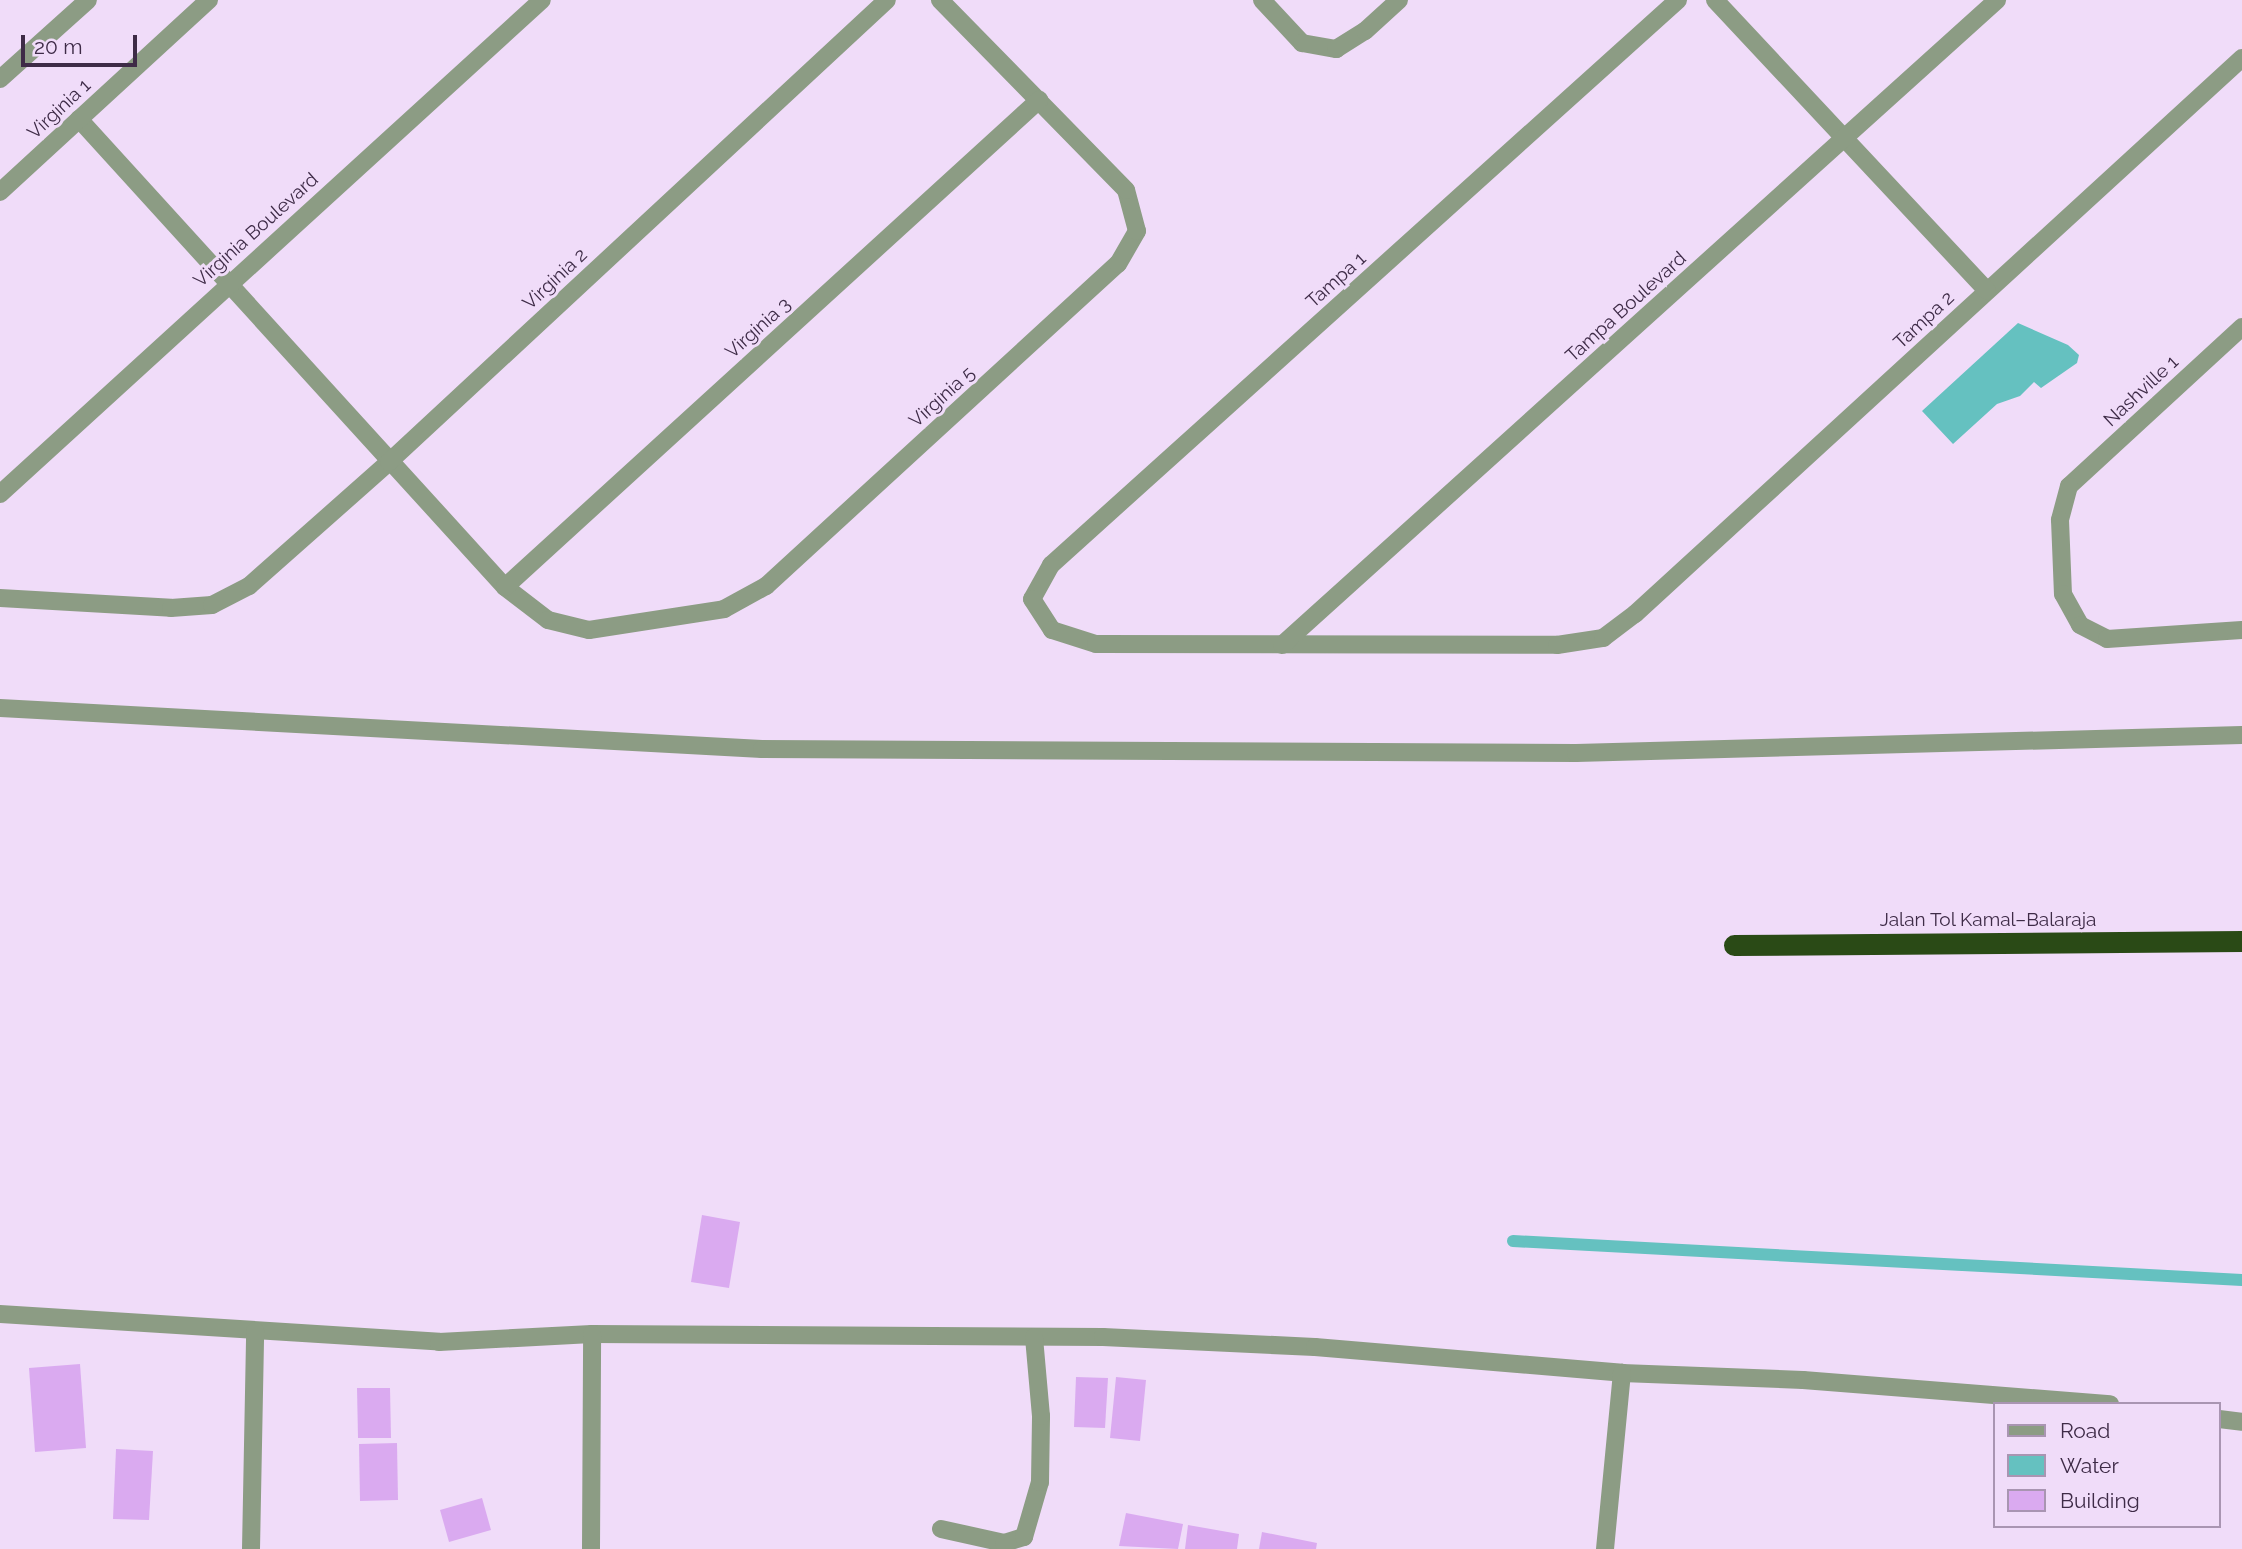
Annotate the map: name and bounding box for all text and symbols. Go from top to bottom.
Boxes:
scale bar [24,21,140,65]
text: 20 m [34,34,82,59]
street label: Virginia 1 [23,74,95,144]
street label: Virginia Boulevard [189,168,323,292]
street label: Virginia 2 [518,244,592,314]
street label: Tampa 1 [1301,247,1371,313]
street label: Tampa Boulevard [1561,247,1691,367]
street label: Tampa 2 [1889,286,1959,354]
street label: Virginia 3 [721,293,795,363]
street label: Nashville 1 [2099,351,2183,431]
street label: Virginia 5 [905,362,979,432]
street label: Jalan Tol Kamal–Balaraja [1879,909,2097,931]
legend [1994,1402,2221,1528]
text: Road [2060,1418,2110,1443]
text: Water [2060,1453,2119,1478]
text: Building [2060,1488,2140,1513]

